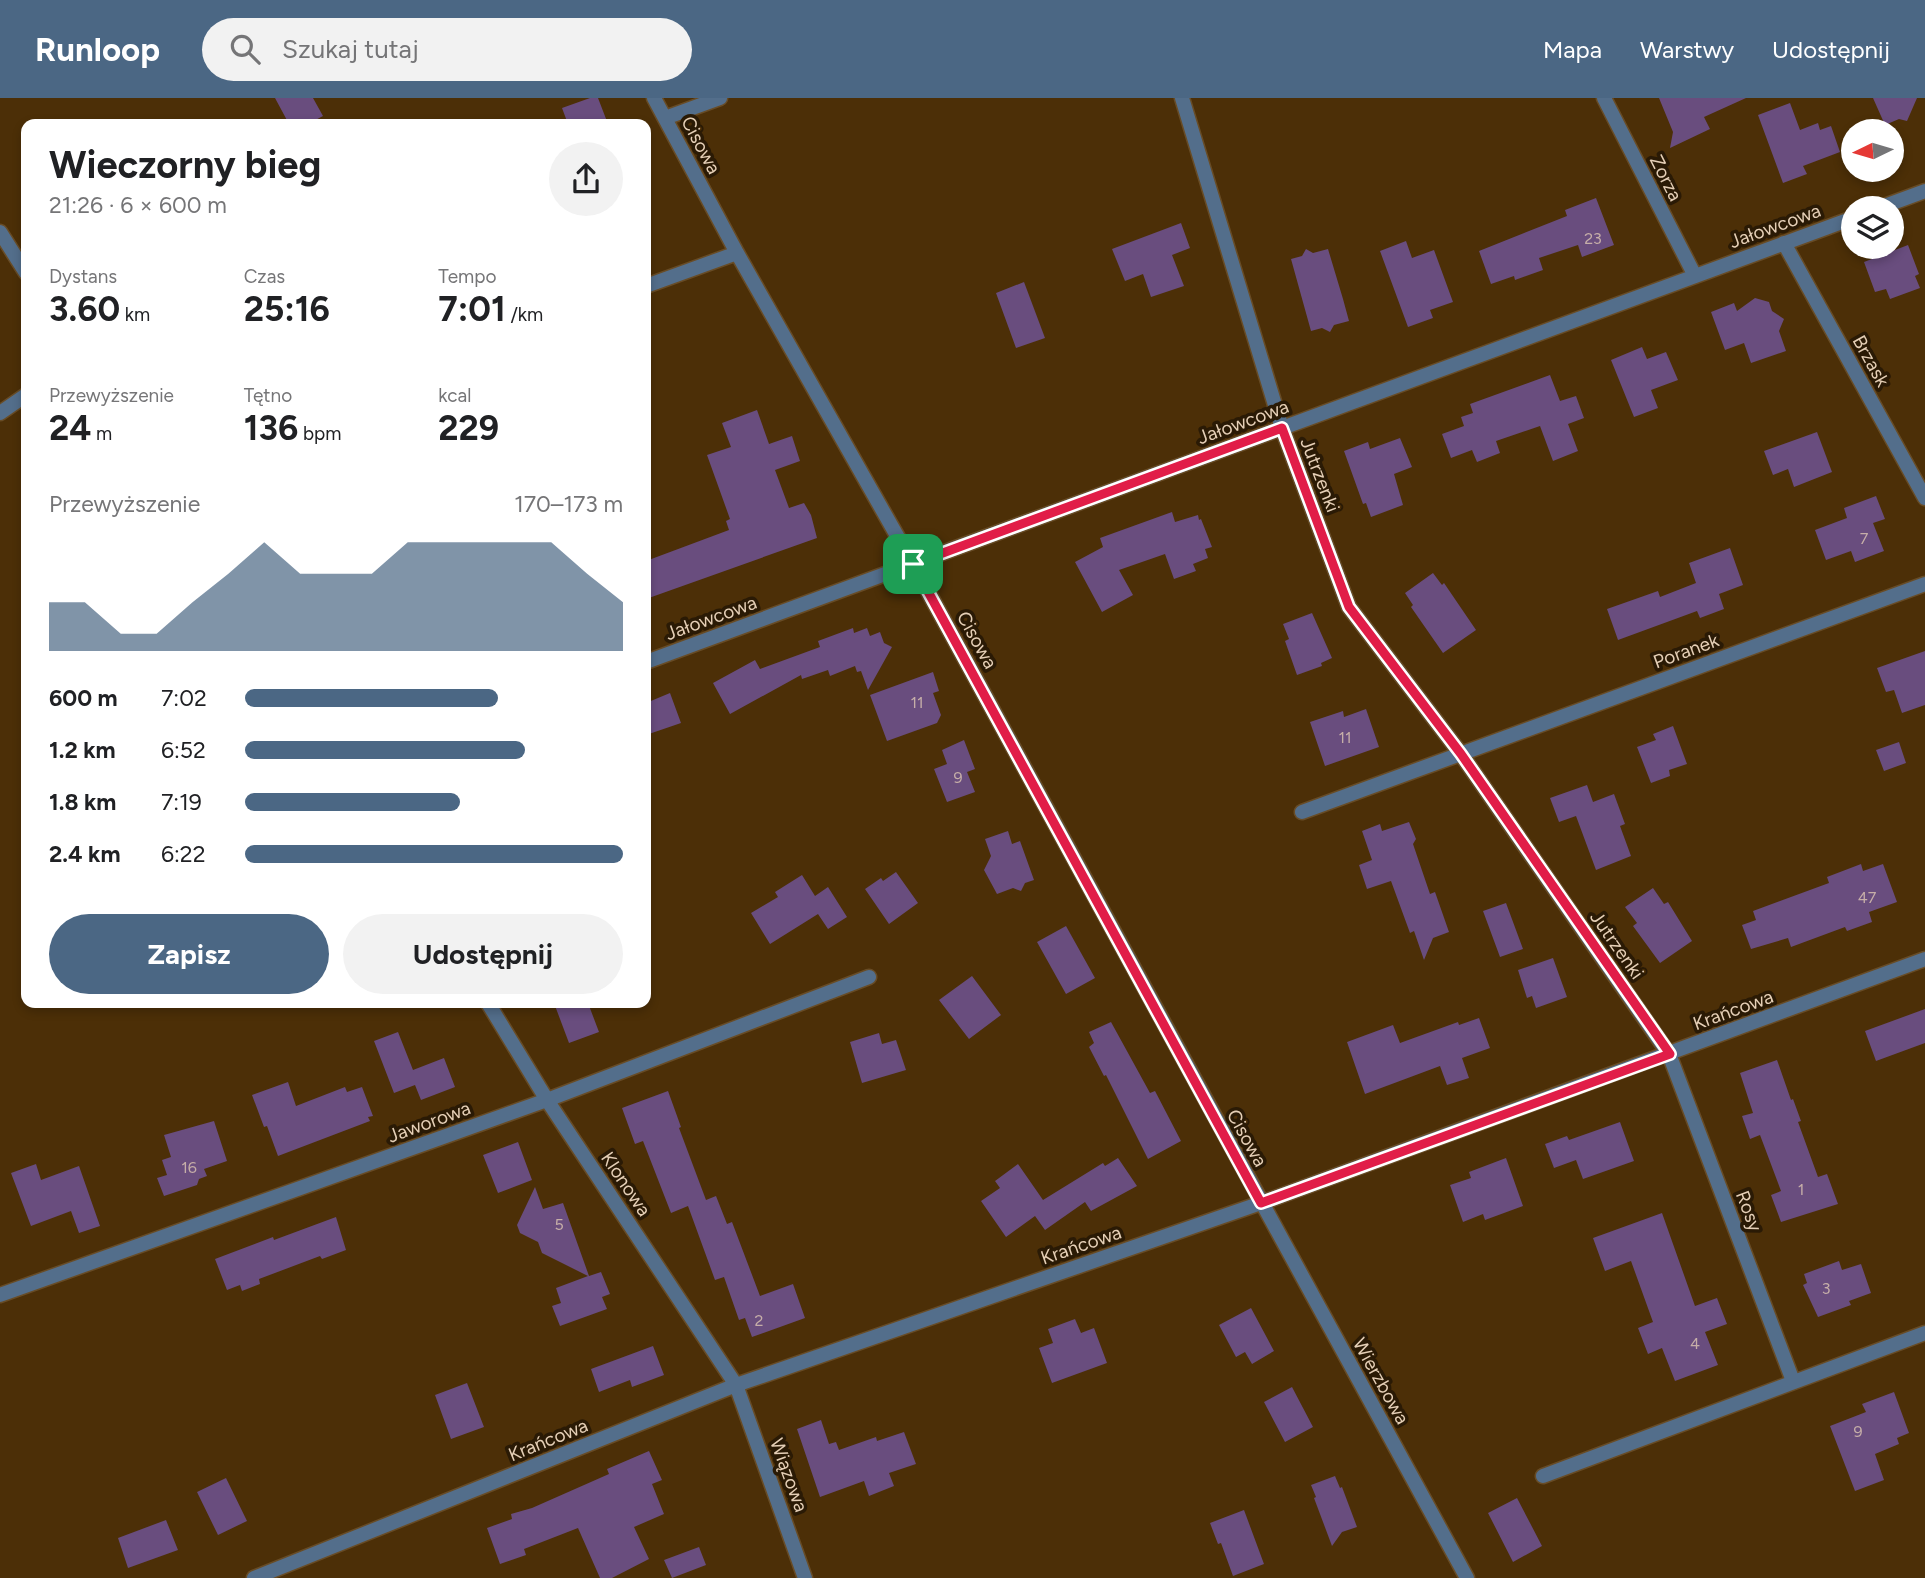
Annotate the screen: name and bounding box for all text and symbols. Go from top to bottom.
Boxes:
search box [202,18,692,81]
text: Runloop [35,30,160,69]
icon: search [226,30,264,68]
text: Szukaj tutaj [282,33,419,65]
text: Mapa [1543,35,1602,64]
text: Warstwy [1640,35,1734,64]
text: Udostępnij [1772,35,1890,64]
street label: Cisowa [676,112,726,178]
north arrow [1841,119,1904,182]
map controls [1841,119,1904,259]
text: Wieczorny bieg [49,142,321,188]
button: share [549,142,623,216]
street label: Zorza [1645,151,1687,205]
text: 21:26 · 6 × 600 m [49,191,227,219]
button: layers [1841,196,1904,259]
street label: Jałowcowa [1726,199,1824,253]
house number: 23 [1584,229,1602,248]
text: Dystans [49,265,117,288]
text: Czas [244,265,285,288]
text: Tempo [438,265,496,288]
text: 3.60 [49,288,120,330]
text: 25:16 [244,288,330,330]
text: 7:01 [438,288,506,330]
text: km [120,303,150,326]
text: /km [506,303,543,326]
street label: Brzask [1848,331,1895,391]
text: Przewyższenie [49,384,174,407]
text: Tętno [244,384,292,407]
text: kcal [438,384,472,407]
street label: Jałowcowa [1194,395,1292,449]
text: 24 [49,407,91,449]
text: 136 [244,407,298,449]
text: 229 [438,407,499,449]
text: m [91,422,112,445]
text: bpm [298,422,341,445]
street label: Jutrzenki [1295,435,1345,515]
text: Przewyższenie [49,490,200,518]
text: 170–173 m [514,490,623,518]
house number: 7 [1860,529,1869,548]
pin [883,534,943,594]
icon: arrive [894,545,932,583]
street label: Jałowcowa [662,591,760,645]
street label: Cisowa [952,607,1002,673]
street label: Poranek [1650,628,1723,673]
text: 600 m [49,684,118,712]
text: 7:02 [161,684,207,712]
house number: 11 [910,693,924,712]
house number: 11 [1338,728,1352,747]
text: 1.2 km [49,736,116,764]
text: 6:52 [161,736,206,764]
house number: 9 [953,768,963,787]
text: 1.8 km [49,788,116,816]
text: 7:19 [161,788,202,816]
text: 2.4 km [49,840,120,868]
text: 6:22 [161,840,206,868]
house number: 47 [1858,888,1877,907]
street label: Jutrzenki [1585,906,1649,984]
button: Zapisz [49,914,329,994]
button: Udostępnij [343,914,623,994]
street label: Krańcowa [1690,985,1776,1035]
street label: Jaworowa [384,1096,474,1148]
street label: Cisowa [1222,1105,1272,1171]
street label: Klonowa [596,1148,656,1220]
house number: 16 [181,1158,197,1177]
house number: 1 [1798,1180,1804,1199]
street label: Rosy [1731,1187,1767,1235]
house number: 5 [554,1215,564,1234]
street label: Krańcowa [1038,1221,1124,1269]
house number: 3 [1822,1279,1830,1298]
house number: 2 [755,1311,763,1330]
street label: Wierzbowa [1348,1334,1414,1428]
house number: 4 [1690,1334,1700,1353]
street label: Krańcowa [505,1414,591,1466]
house number: 9 [1853,1422,1863,1441]
street label: Wiązowa [765,1435,813,1515]

